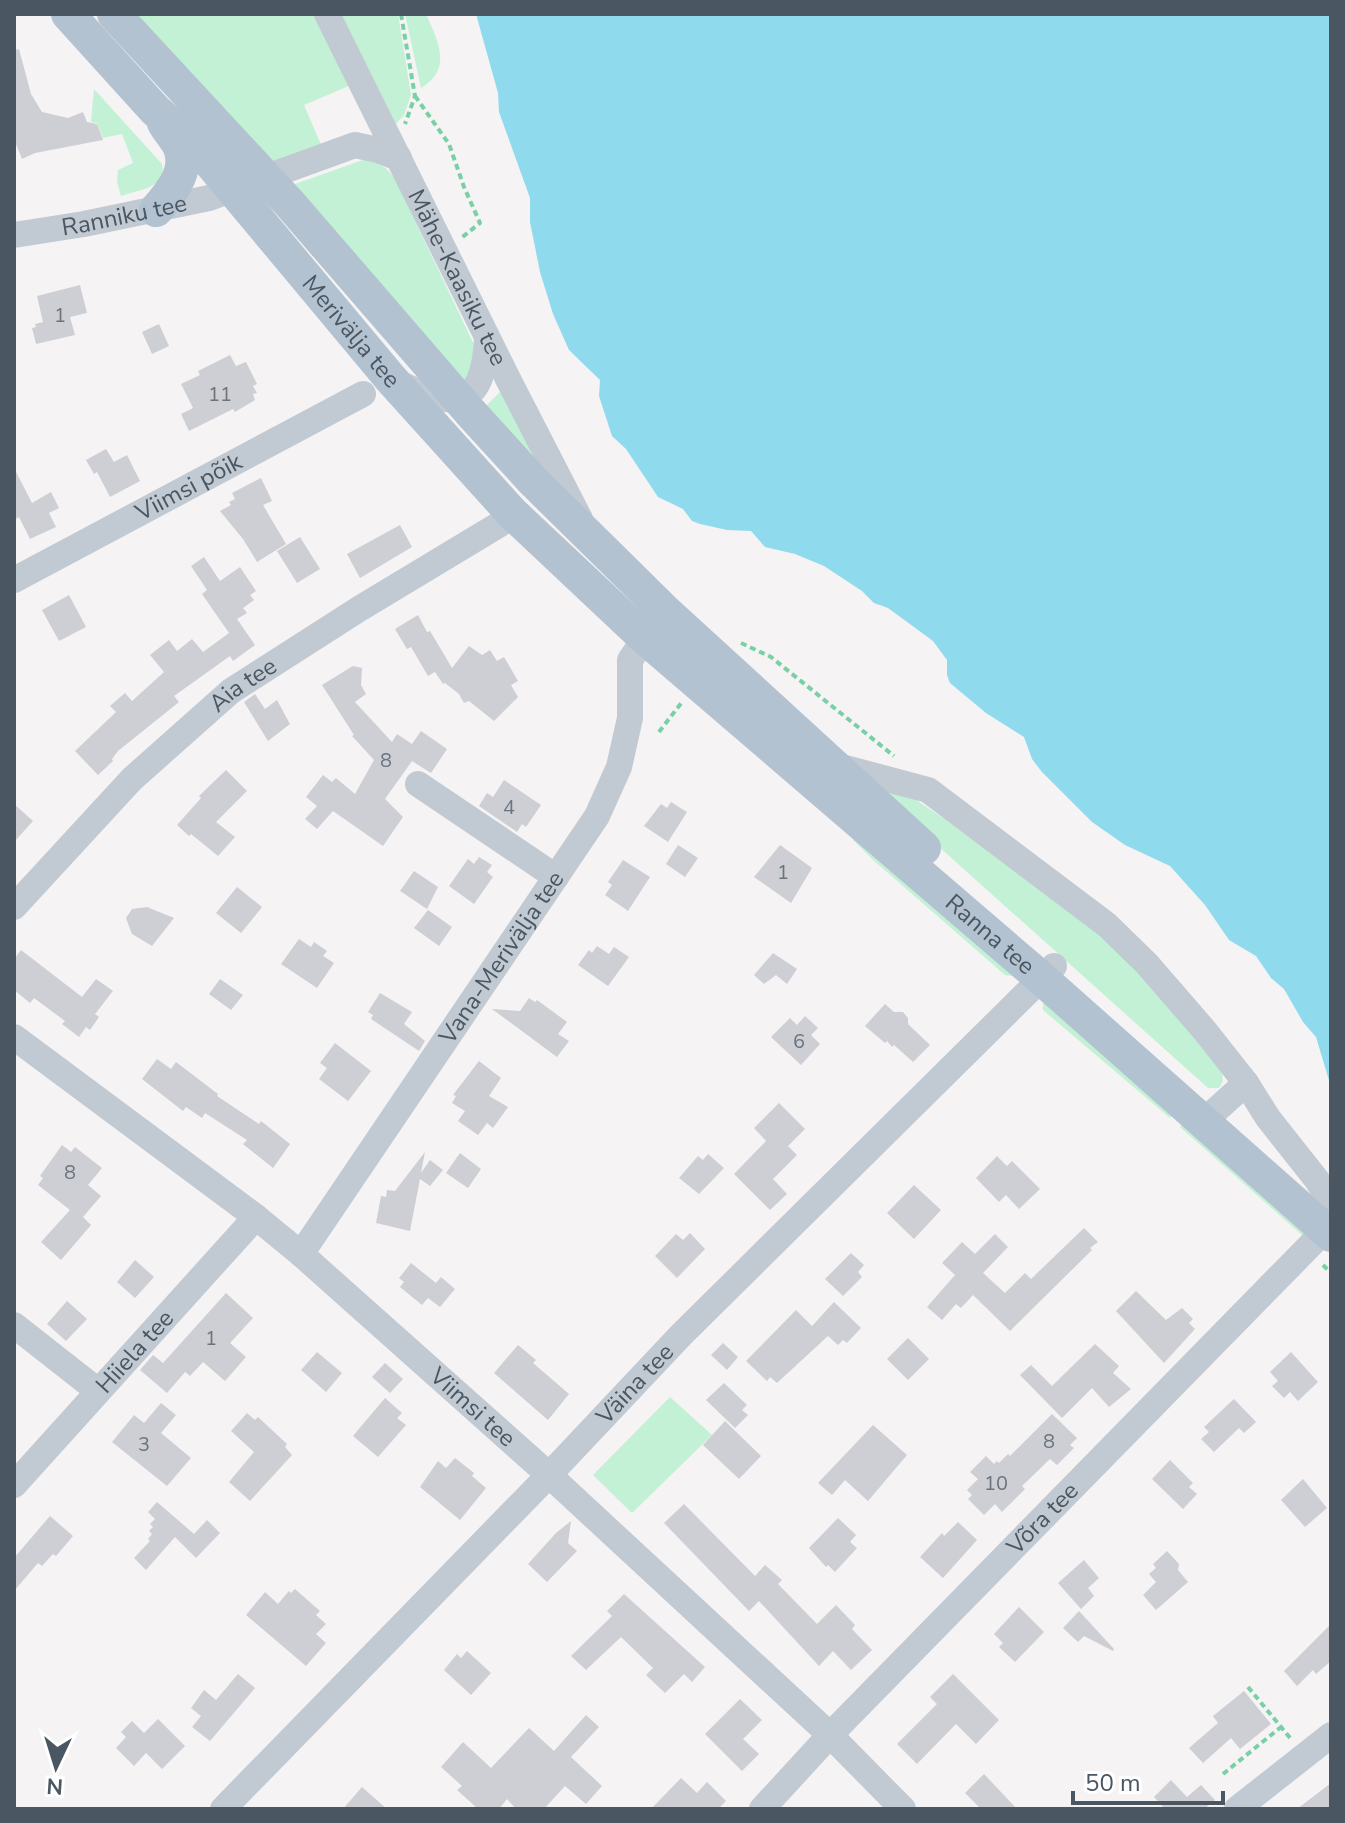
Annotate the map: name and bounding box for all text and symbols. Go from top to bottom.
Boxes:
street label: Mähe-Kaasiku tee [400,184,515,371]
street label: Ranniku tee [59,187,190,243]
street label: Merivälja tee [295,268,408,395]
house number: 1 [54,302,66,329]
house number: 11 [208,381,232,408]
street label: Viimsi põik [129,445,249,529]
street label: Aia tee [202,650,283,719]
house number: 8 [380,747,392,774]
house number: 4 [503,794,515,821]
house number: 1 [777,859,789,886]
street label: Vana-Merivälja tee [431,865,571,1051]
street label: Ranna tee [939,887,1042,982]
house number: 6 [793,1028,805,1055]
house number: 8 [64,1159,76,1186]
street label: Hiiela tee [89,1303,181,1400]
house number: 1 [205,1325,217,1352]
street label: Väina tee [588,1337,681,1432]
street label: Viimsi tee [422,1359,523,1454]
house number: 8 [1043,1428,1055,1455]
house number: 3 [138,1431,150,1458]
house number: 10 [984,1470,1008,1497]
street label: Võra tee [999,1475,1085,1562]
north arrow [16,1727,96,1807]
scale bar [1073,1755,1223,1805]
text: 50 m [1085,1767,1141,1799]
text: N [45,1770,64,1801]

